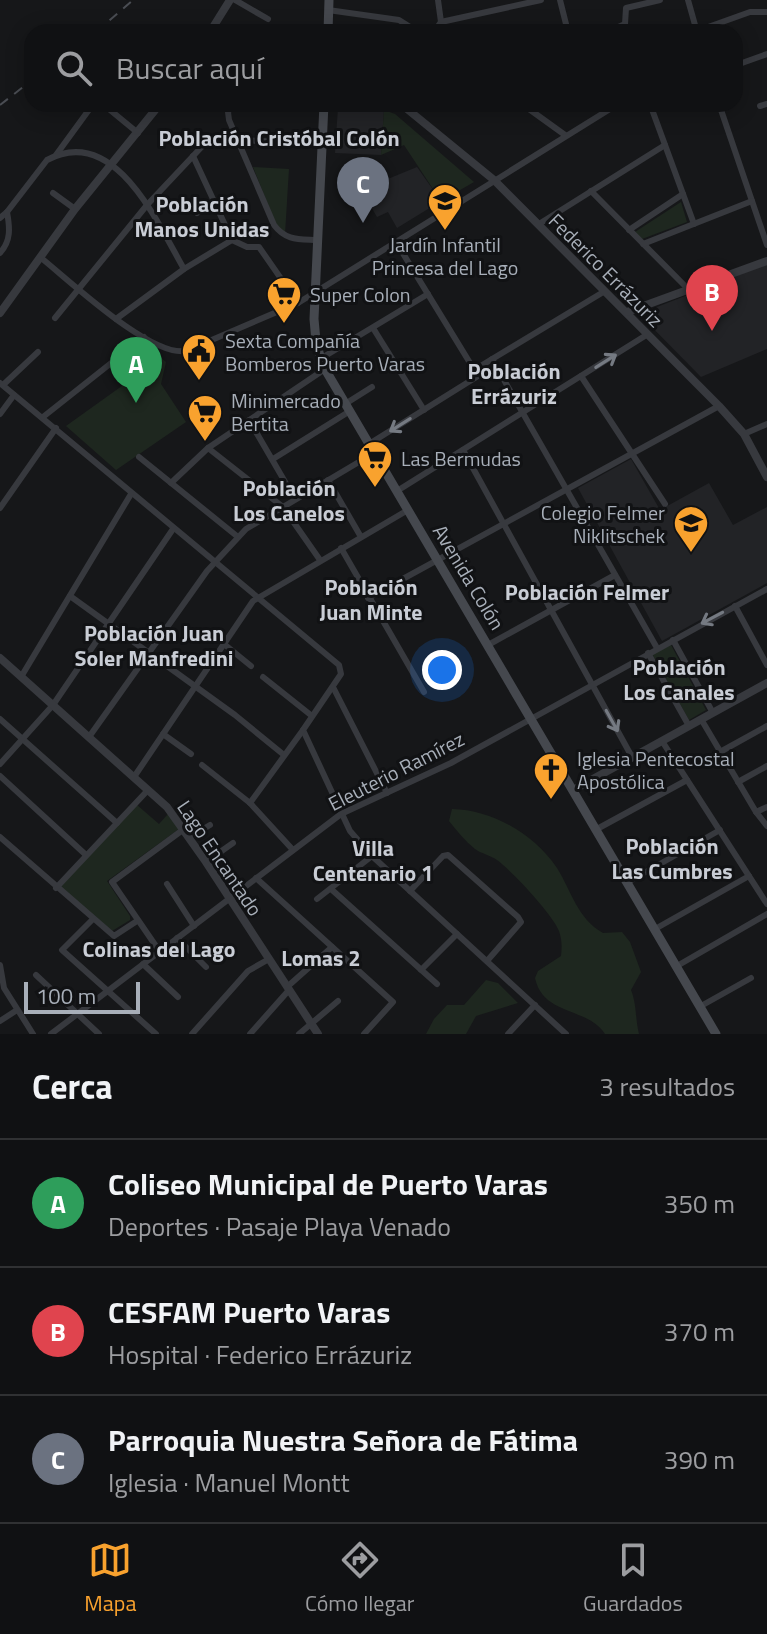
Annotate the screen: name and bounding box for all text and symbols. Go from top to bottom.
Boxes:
search box [24,24,743,112]
text: Buscar aquí [116,45,263,91]
icon: search [52,46,96,90]
district label: Población Cristóbal Colón [158,121,400,155]
pin: C [337,157,389,223]
school or university icon: Jardín Infantil Princesa del Lago [426,182,464,232]
district label: Población Manos Unidas [134,187,270,246]
street label: Federico Errázuriz [542,206,670,334]
place label: Jardín Infantil Princesa del Lago [372,229,518,283]
pin: B [686,265,738,331]
supermarket icon: Super Colon [265,275,303,325]
place label: Super Colon [310,279,411,310]
place label: Sexta Compañía Bomberos Puerto Varas [225,325,425,379]
public building icon: Sexta Compañía Bomberos Puerto Varas [180,332,218,382]
pin: A [110,337,162,403]
one-way arrow [594,352,616,369]
district label: Población Errázuriz [467,354,561,413]
place label: Minimercado Bertita [231,385,341,439]
supermarket icon: Minimercado Bertita [186,393,224,443]
one-way arrow [389,417,412,433]
supermarket icon: Las Bermudas [356,439,394,489]
place label: Las Bermudas [401,443,521,474]
district label: Población Los Canelos [233,471,345,530]
place label: Colegio Felmer Niklitschek [541,497,665,551]
school or university icon: Colegio Felmer Niklitschek [672,504,710,554]
street label: Avenida Colón [425,518,513,636]
district label: Población Juan Minte [319,570,423,629]
district label: Población Felmer [505,575,669,609]
one-way arrow [701,611,724,627]
district label: Población Juan Soler Manfredini [75,616,234,675]
your location [422,650,462,690]
district label: Población Los Canales [623,650,735,709]
one-way arrow [605,709,621,732]
street label: Eleuterio Ramírez [323,723,469,819]
place label: Iglesia Pentecostal Apostólica [577,743,735,797]
church icon: Iglesia Pentecostal Apostólica [532,751,570,801]
street label: Lago Encantado [170,794,270,922]
district label: Población Las Cumbres [611,829,733,888]
district label: Villa Centenario 1 [313,831,433,890]
district label: Colinas del Lago [83,932,235,966]
district label: Lomas 2 [281,941,361,975]
scale bar [24,978,140,1014]
text: 100 m [36,979,96,1013]
text: Cerca [32,1060,113,1112]
text: 3 resultados [599,1067,735,1106]
text: Coliseo Municipal de Puerto Varas [108,1161,548,1207]
text: A [50,1184,66,1223]
text: 350 m [664,1184,735,1223]
text: Deportes · Pasaje Playa Venado [108,1207,451,1246]
text: CESFAM Puerto Varas [108,1289,391,1335]
text: B [50,1312,66,1351]
text: 370 m [664,1312,735,1351]
text: Hospital · Federico Errázuriz [108,1335,412,1374]
text: Parroquia Nuestra Señora de Fátima [108,1417,578,1463]
text: C [51,1440,65,1479]
text: 390 m [664,1440,735,1479]
text: Iglesia · Manuel Montt [108,1463,350,1502]
tab: Mapa [84,1538,136,1620]
tab: Cómo llegar [305,1538,414,1620]
tab: Guardados [583,1538,683,1620]

